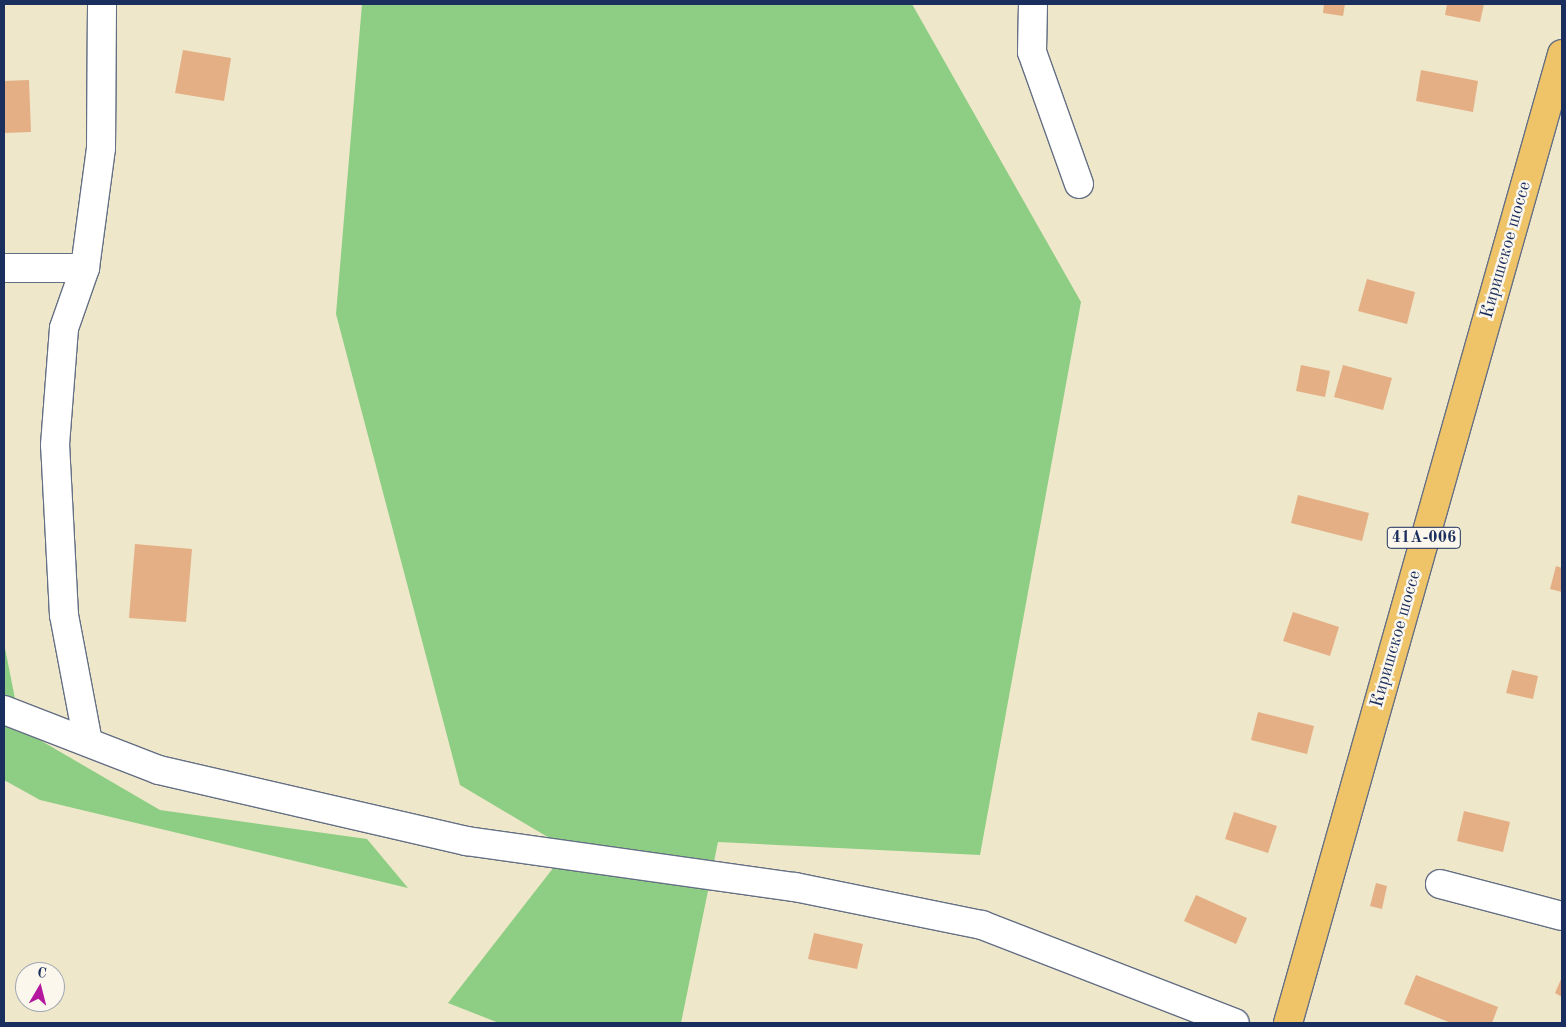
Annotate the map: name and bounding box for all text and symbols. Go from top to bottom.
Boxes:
street label: Киришское шоссе [1476,179,1536,321]
road number: 41А-006 [1386,524,1462,552]
street label: Киришское шоссе [1366,568,1426,710]
north arrow [15,962,65,1012]
text: С [36,966,48,981]

